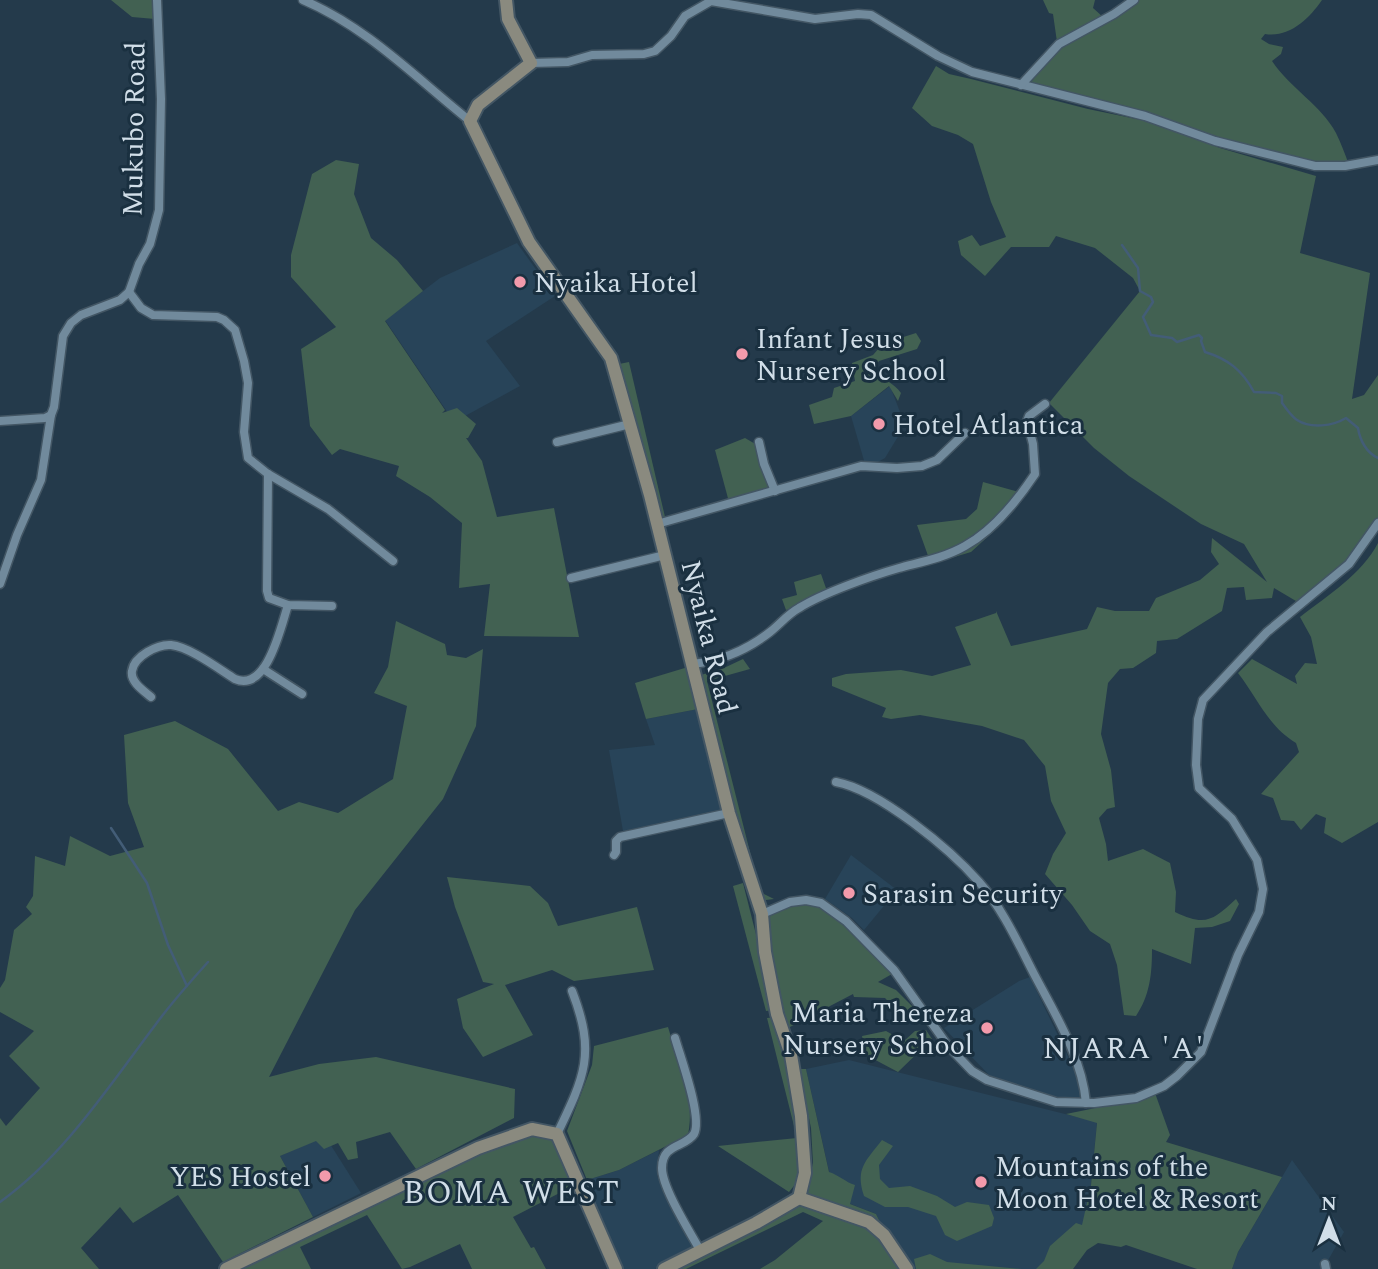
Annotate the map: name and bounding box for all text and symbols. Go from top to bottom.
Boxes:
street label: Mukubo Road [111,41,158,217]
place label: Nyaika Hotel [534,262,698,305]
marker: Nyaika Hotel [512,274,528,290]
place label: Infant Jesus Nursery School [756,318,946,393]
marker: Infant Jesus Nursery School [734,346,750,362]
place label: Hotel Atlantica [893,404,1084,447]
marker: Hotel Atlantica [871,416,887,432]
street label: Nyaika Road [669,556,748,719]
place label: Sarasin Security [863,873,1064,916]
marker: Sarasin Security [841,885,857,901]
place label: Maria Thereza Nursery School [783,992,973,1067]
marker: Maria Thereza Nursery School [979,1020,995,1036]
district label: NJARA 'A' [1043,1026,1205,1072]
place label: Mountains of the Moon Hotel & Resort [995,1146,1259,1221]
place label: YES Hostel [169,1156,311,1199]
marker: YES Hostel [317,1168,333,1184]
district label: BOMA WEST [403,1169,621,1218]
marker: Mountains of the Moon Hotel & Resort [973,1174,989,1190]
north arrow [1294,1185,1364,1255]
text: N [1321,1190,1337,1219]

